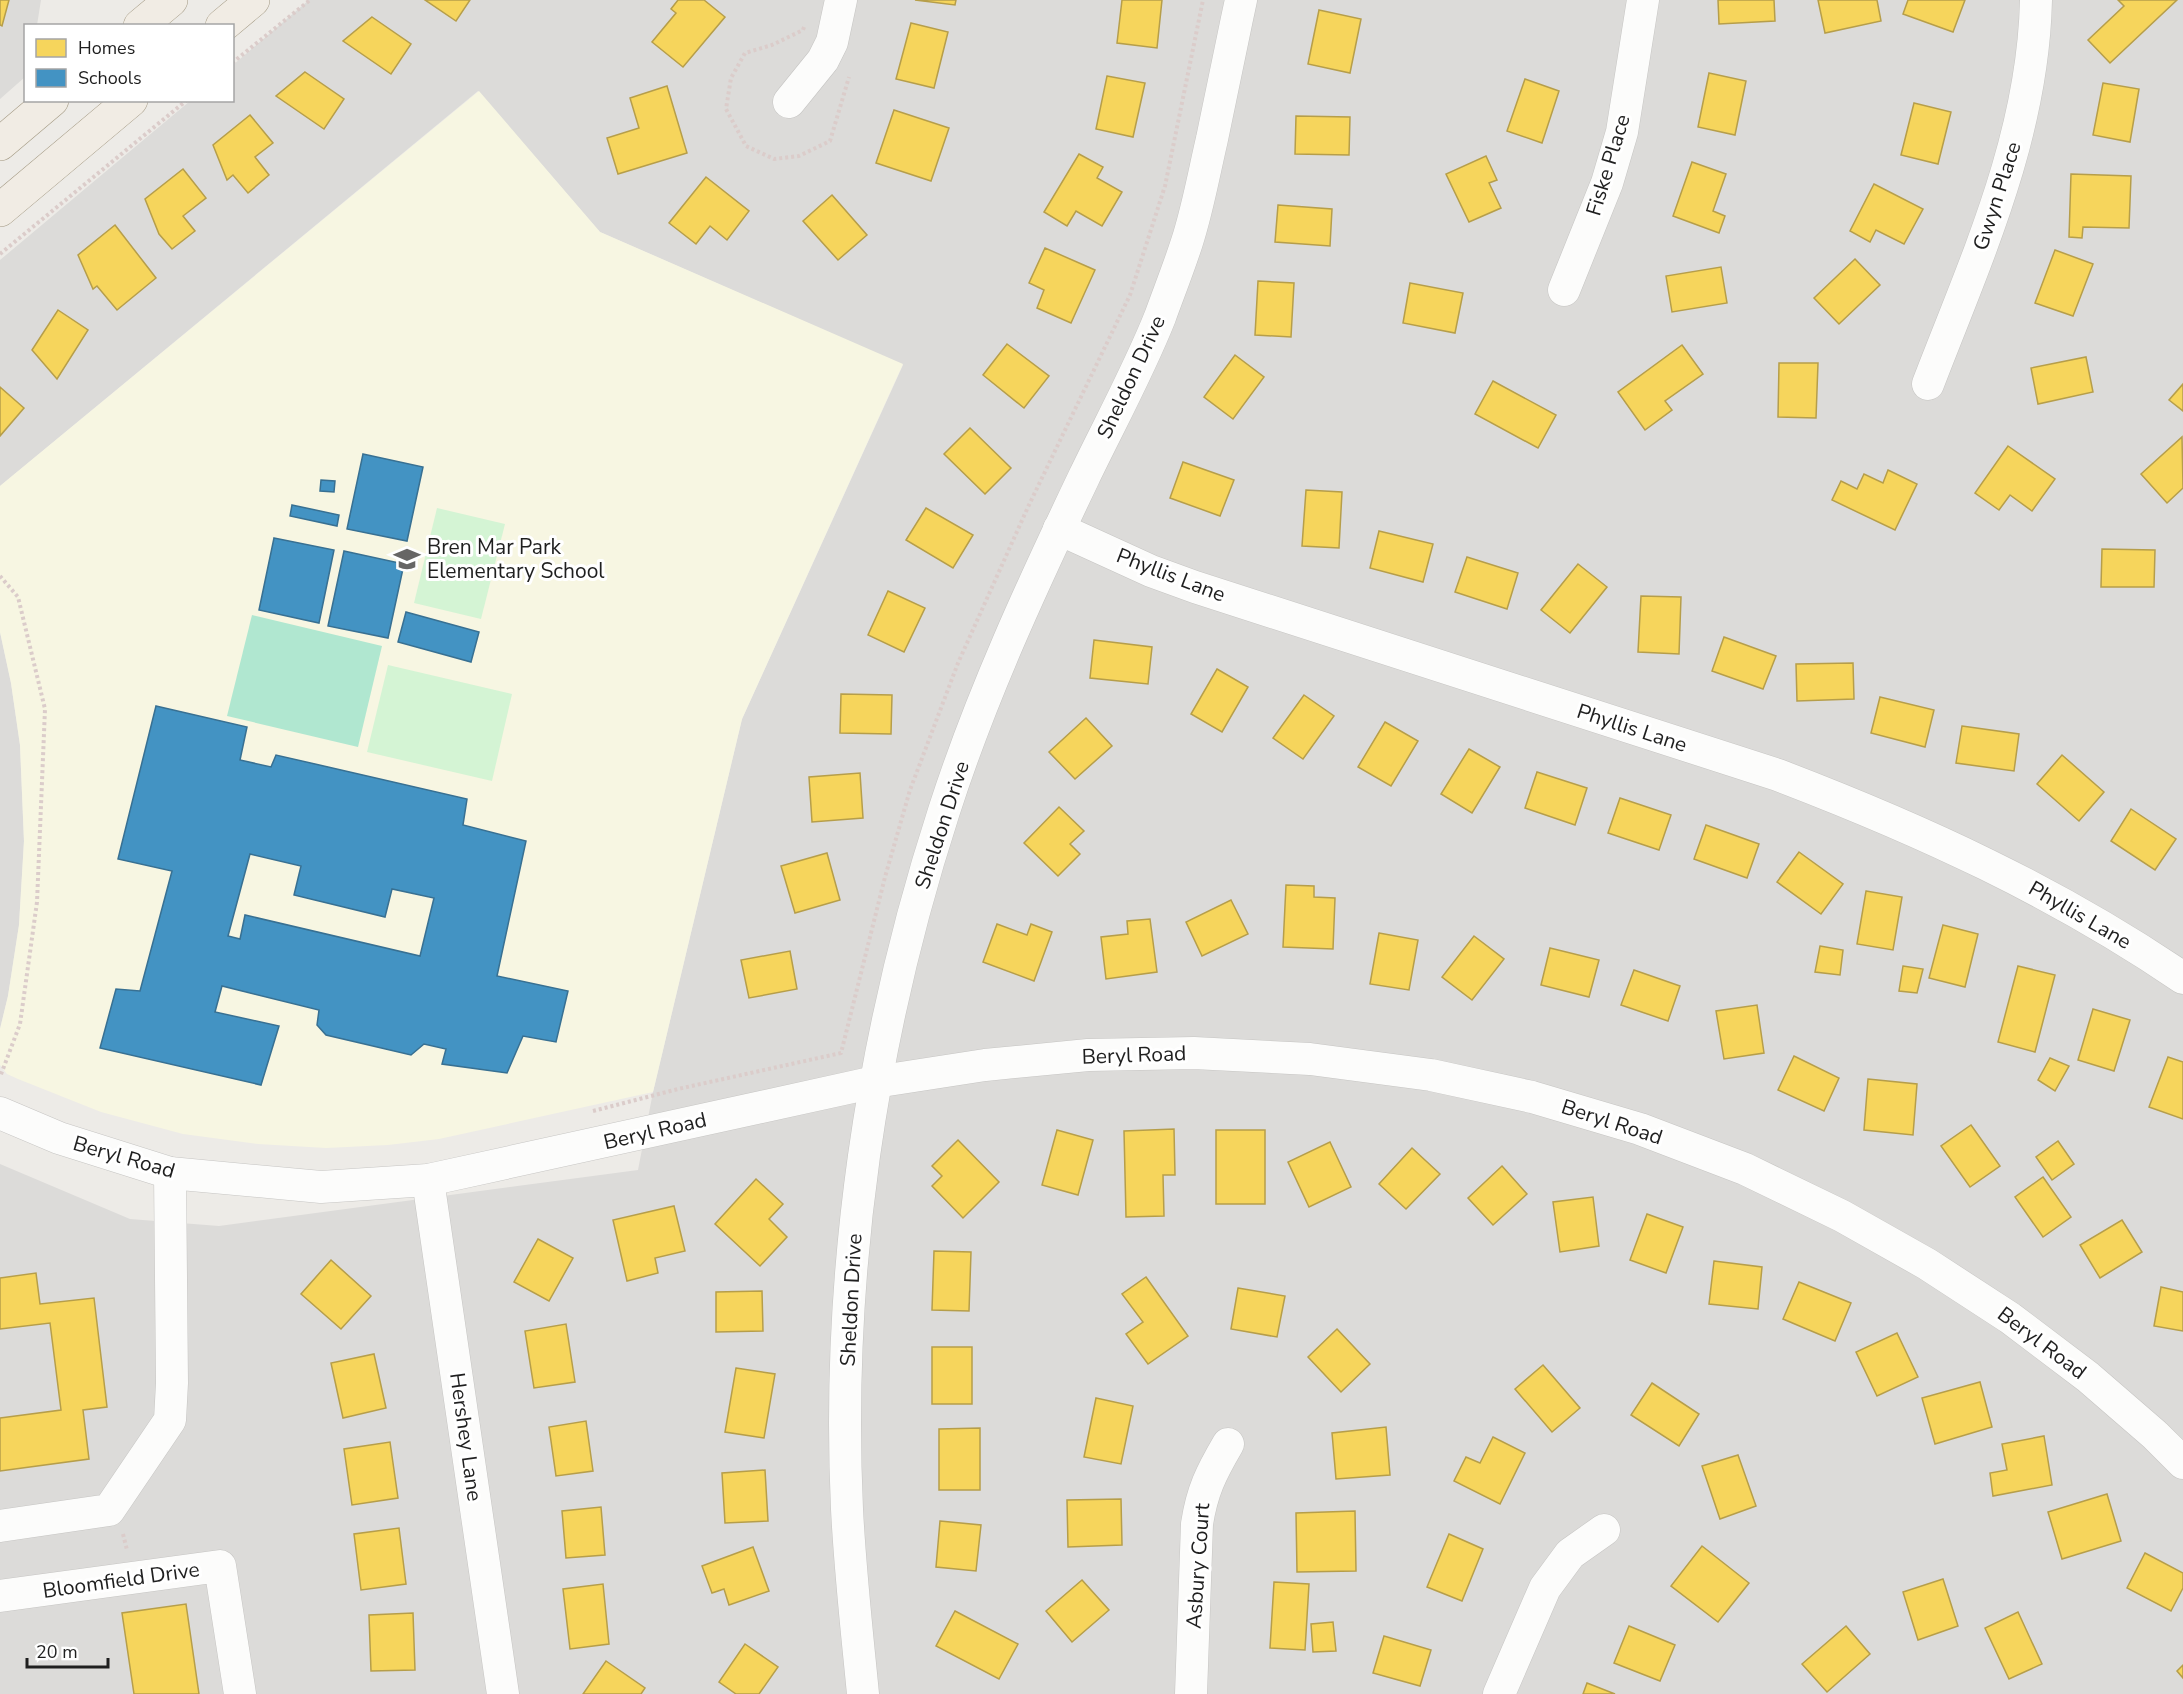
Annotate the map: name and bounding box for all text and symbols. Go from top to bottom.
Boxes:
legend [24,24,234,102]
text: Homes [78,36,135,60]
text: Schools [78,66,142,90]
street label: Fiske Place [1579,111,1637,219]
street label: Gwyn Place [1966,138,2028,254]
street label: Sheldon Drive [1090,311,1172,443]
place label: Bren Mar Park Elementary School [427,533,605,585]
street label: Phyllis Lane [1113,541,1229,609]
school or university icon: Bren Mar Park Elementary School [392,544,422,574]
street label: Phyllis Lane [1573,697,1691,759]
street label: Sheldon Drive [908,757,976,893]
street label: Phyllis Lane [2023,874,2137,956]
street label: Beryl Road [1081,1039,1187,1071]
street label: Beryl Road [1558,1092,1666,1152]
street label: Beryl Road [601,1106,709,1156]
street label: Beryl Road [70,1129,178,1185]
street label: Sheldon Drive [834,1233,868,1367]
street label: Beryl Road [1992,1300,2092,1386]
street label: Hershey Lane [443,1371,489,1503]
street label: Asbury Court [1180,1502,1216,1630]
street label: Bloomfield Drive [41,1555,201,1605]
scale bar [27,1631,108,1669]
text: 20 m [36,1640,78,1664]

